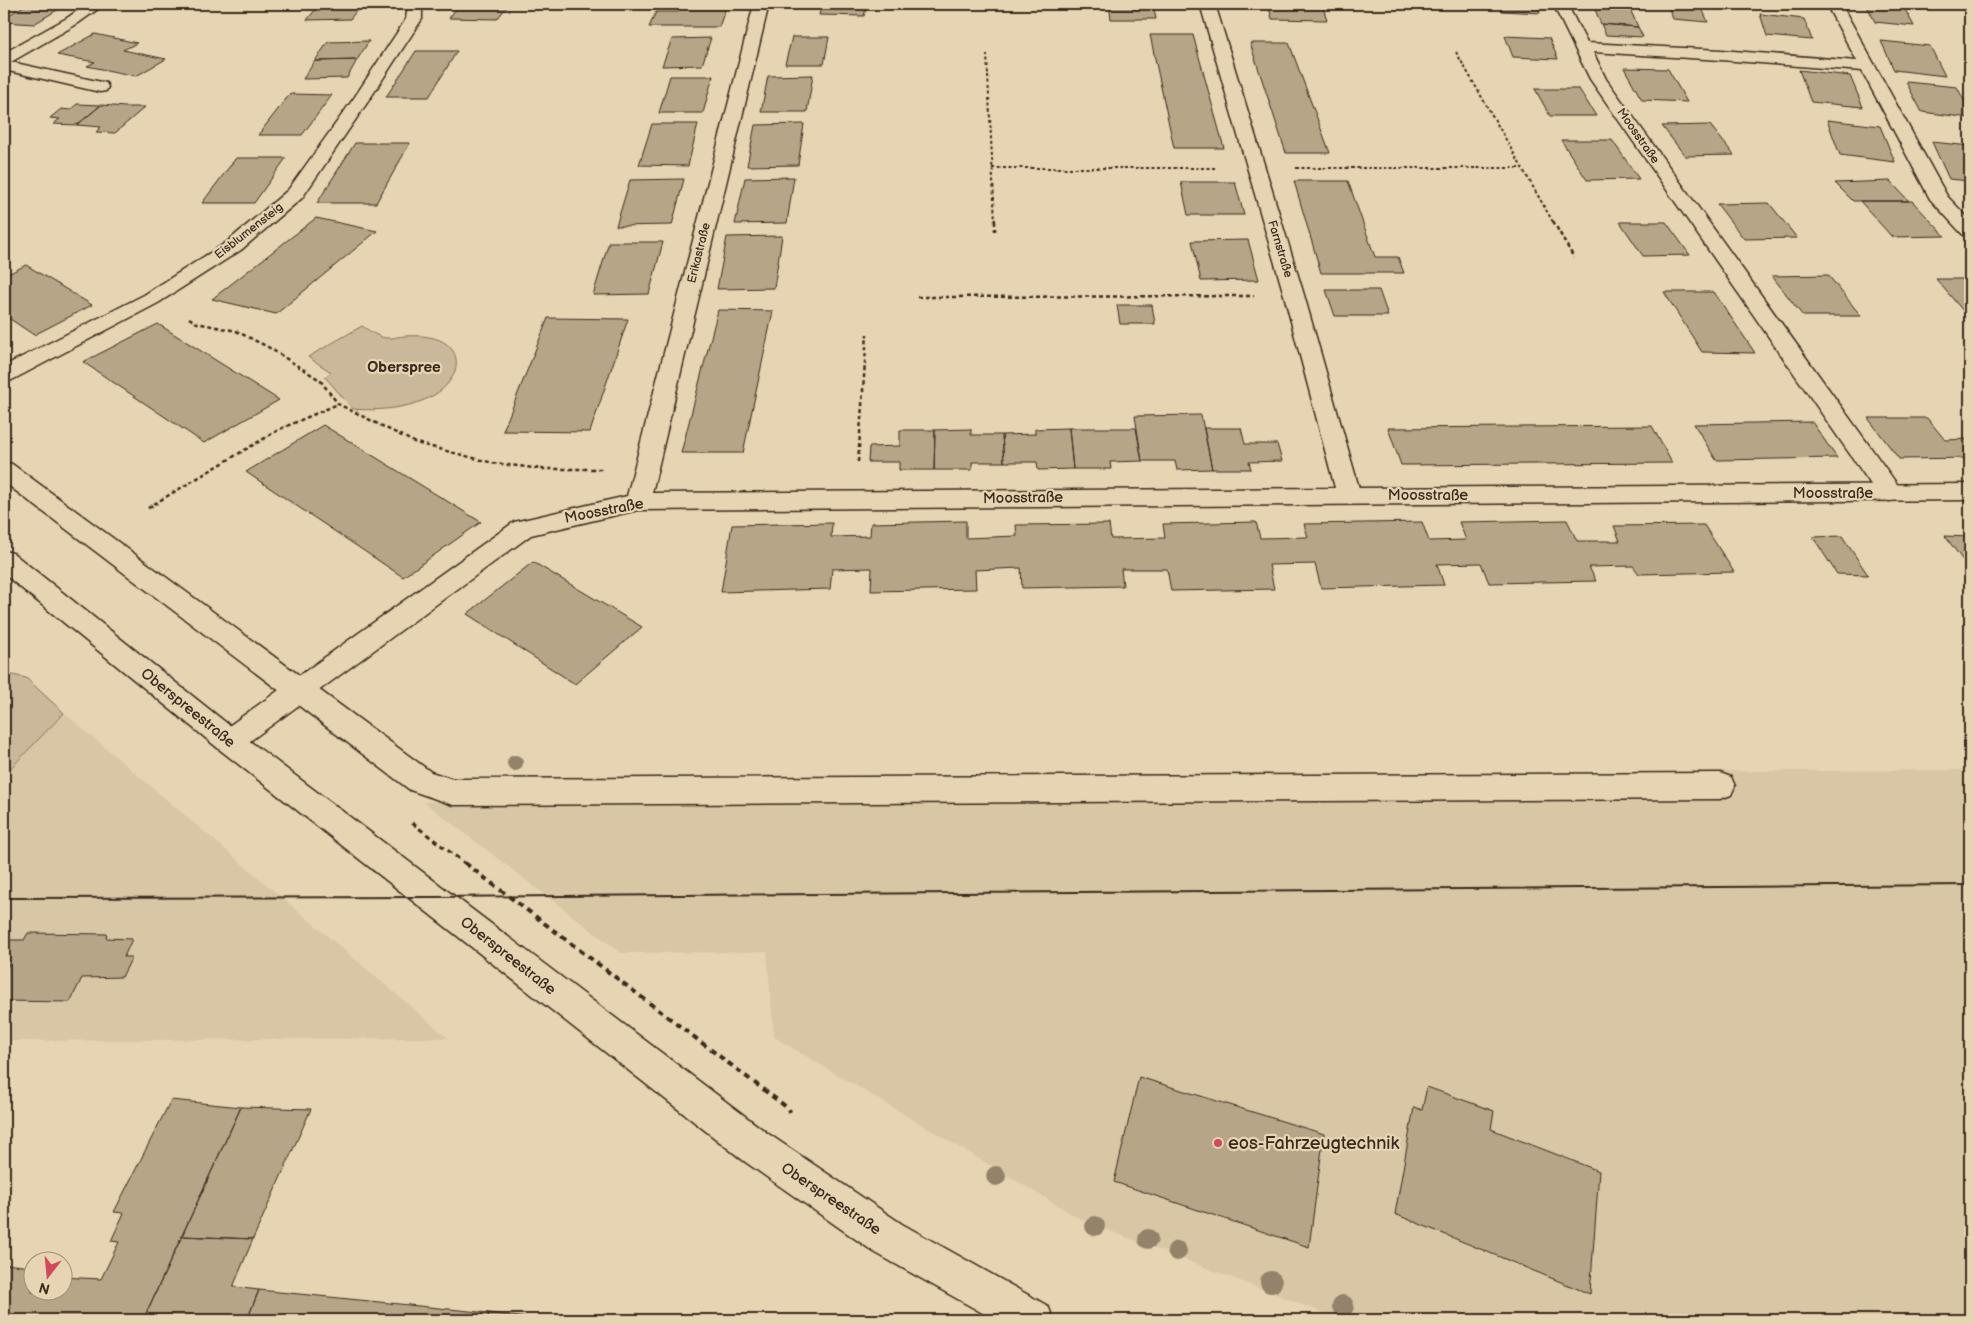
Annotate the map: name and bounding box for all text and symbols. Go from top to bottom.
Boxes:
street label: Moosstraße [1613,105,1663,167]
street label: Eisblumensteig [212,200,286,262]
street label: Farnstraße [1264,219,1296,279]
street label: Erikastraße [684,221,714,285]
district label: Oberspree [367,358,441,377]
street label: Moosstraße [1793,484,1873,503]
street label: Moosstraße [1388,486,1468,505]
street label: Moosstraße [983,488,1063,508]
street label: Moosstraße [563,494,645,528]
street label: Oberspreestraße [137,664,239,752]
street label: Oberspreestraße [456,913,560,999]
place label: eos-Fahrzeugtechnik [1228,1133,1400,1154]
marker: eos-Fahrzeugtechnik [1212,1137,1224,1149]
street label: Oberspreestraße [778,1159,885,1239]
north arrow [22,1252,72,1302]
text: N [37,1278,52,1298]

